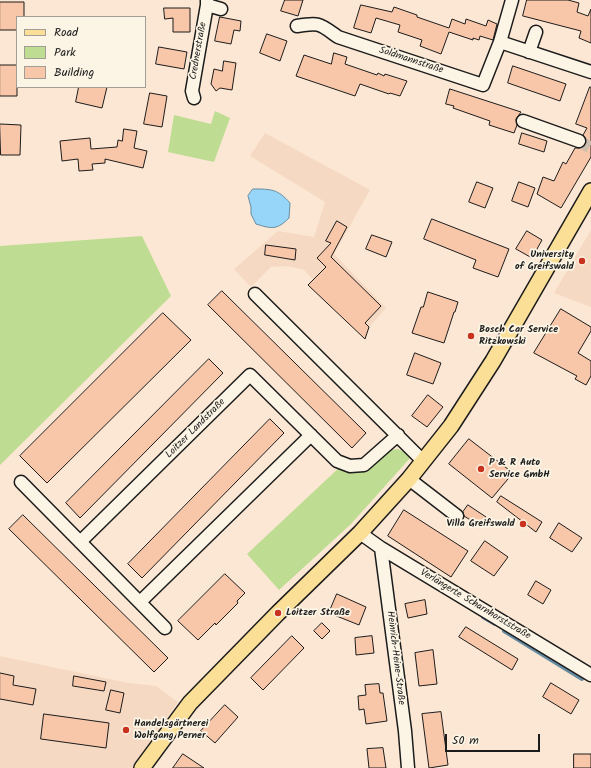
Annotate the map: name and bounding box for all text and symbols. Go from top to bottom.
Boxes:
legend [16,16,146,88]
street label: Crednerstraße [188,21,210,81]
text: Road [54,23,78,42]
text: Park [54,43,76,62]
street label: Soldmannstraße [377,45,445,77]
text: Building [54,63,94,82]
place label: University of Greifswald [515,249,574,272]
marker: University of Greifswald [577,256,587,266]
place label: Bosch Car Service Ritzkowski [479,324,558,348]
marker: Bosch Car Service Ritzkowski [466,331,476,341]
street label: Loitzer Landstraße [164,397,228,461]
place label: P & R Auto Service GmbH [489,457,550,480]
marker: P & R Auto Service GmbH [476,464,486,474]
place label: Villa Greifswald [446,518,515,530]
marker: Villa Greifswald [518,519,528,529]
street label: Verlängerte Scharnhorststraße [418,567,532,643]
place label: Loitzer Straße [286,607,350,619]
marker: Loitzer Straße [273,608,283,618]
street label: Heinrich-Heine-Straße [383,610,407,706]
place label: Handelsgärtnerei Wolfgang Perner [134,718,208,742]
marker: Handelsgärtnerei Wolfgang Perner [121,725,131,735]
scale bar [447,726,542,752]
text: 50 m [452,731,479,750]

